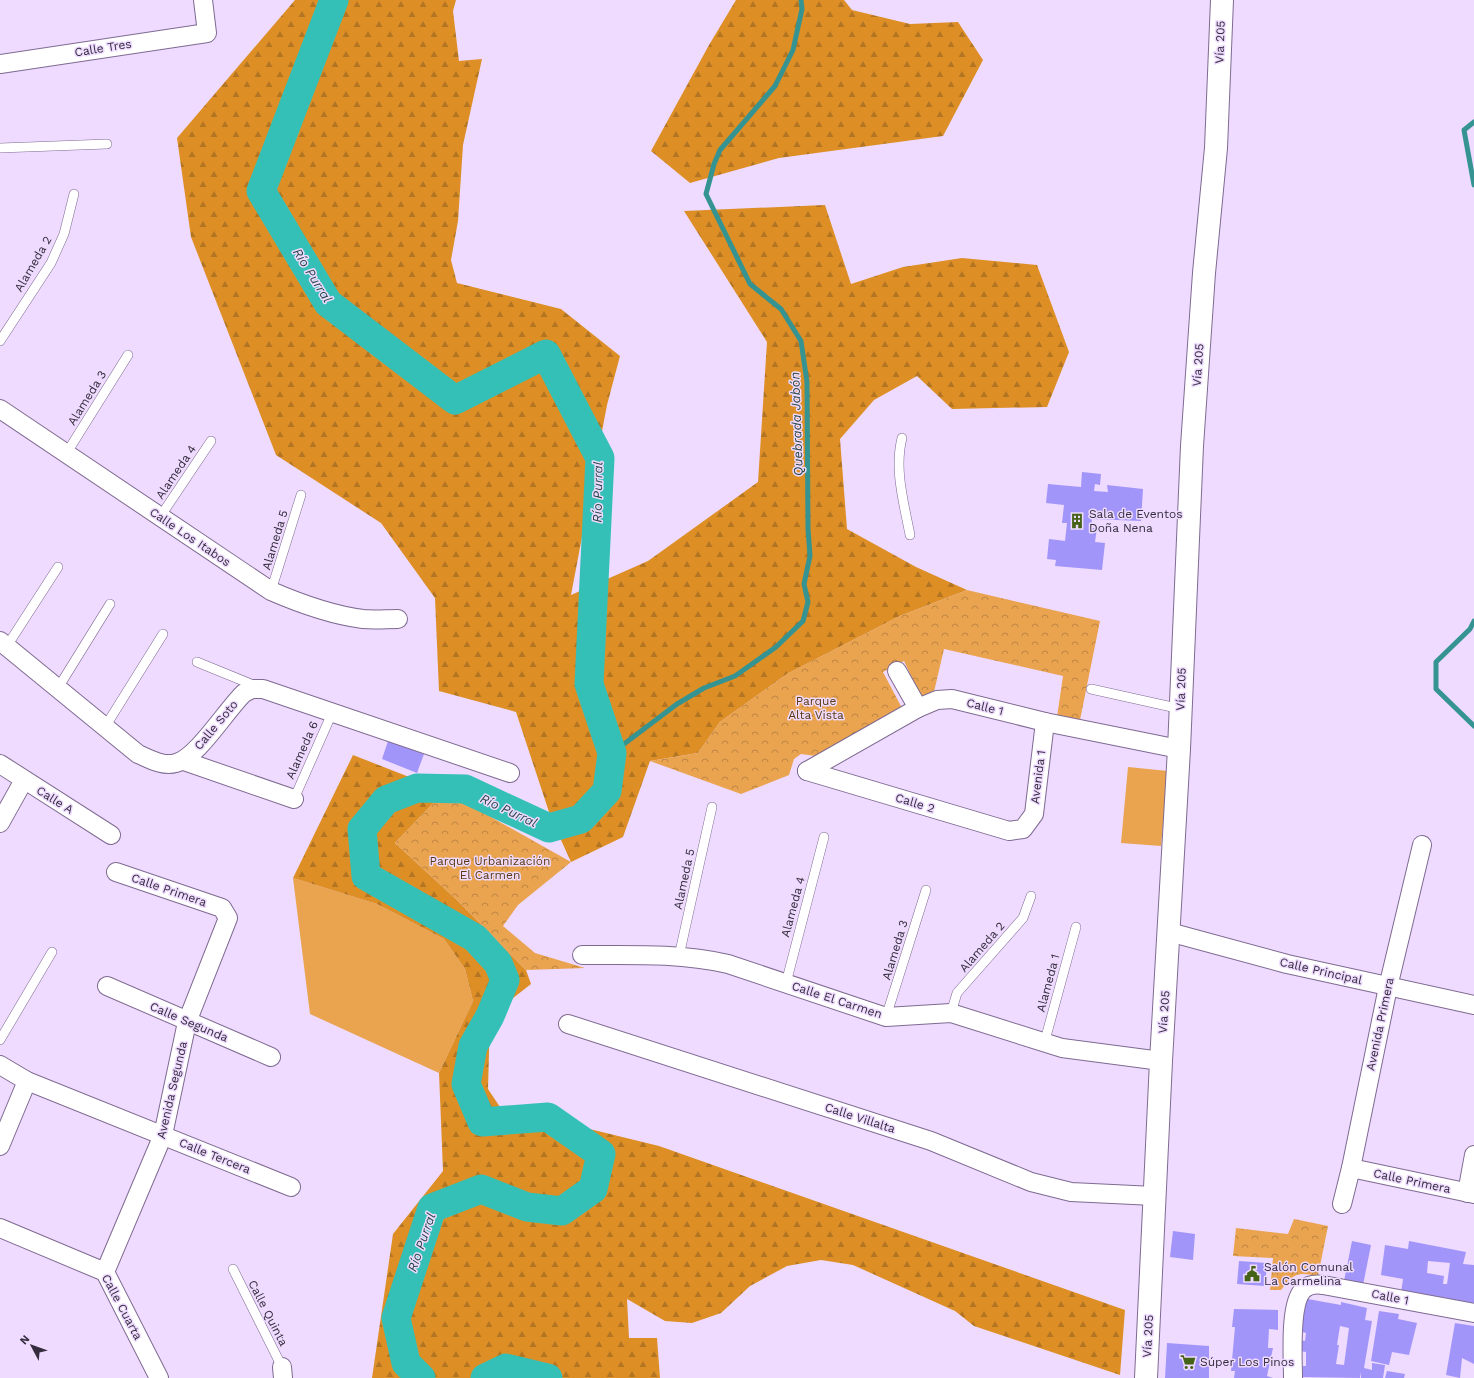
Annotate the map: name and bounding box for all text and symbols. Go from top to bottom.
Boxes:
street label: Vía 205 [1212,20,1228,64]
street label: Calle Tres [74,37,132,59]
street label: Alameda 2 [11,234,55,294]
water label: Río Purral [290,245,335,305]
street label: Vía 205 [1190,343,1206,387]
street label: Alameda 3 [65,368,109,428]
water label: Quebrada Jabón [787,371,806,476]
street label: Alameda 4 [153,442,199,502]
water label: Río Purral [589,461,606,523]
street label: Calle Los Itabos [147,505,233,569]
place label: Sala de Eventos Doña Nena [1089,507,1183,535]
street label: Alameda 5 [259,508,291,572]
building icon: Sala de Eventos Doña Nena [1068,512,1086,530]
street label: Vía 205 [1173,667,1189,711]
park label: Parque Alta Vista [788,694,844,722]
street label: Calle 1 [965,696,1005,718]
street label: Calle Soto [191,697,241,753]
street label: Alameda 6 [283,719,321,781]
street label: Avenida 1 [1028,749,1048,805]
street label: Calle A [34,783,76,817]
street label: Calle 2 [894,790,936,816]
water label: Río Purral [478,791,540,830]
street label: Alameda 5 [671,847,697,911]
park label: Parque Urbanización El Carmen [430,854,550,882]
street label: Calle Primera [130,871,209,909]
street label: Alameda 4 [778,875,808,939]
street label: Alameda 3 [879,918,911,982]
street label: Alameda 2 [956,919,1008,975]
street label: Alameda 1 [1034,953,1062,1013]
street label: Calle Principal [1278,955,1364,987]
street label: Avenida Primera [1363,976,1397,1072]
street label: Calle El Carmen [790,979,884,1021]
street label: Vía 205 [1156,990,1172,1034]
street label: Calle Segunda [148,999,230,1045]
street label: Avenida Segunda [154,1040,190,1140]
street label: Calle Villalta [823,1100,897,1136]
street label: Calle Tercera [177,1135,253,1177]
street label: Calle Primera [1372,1166,1452,1196]
water label: Río Purral [404,1211,439,1274]
place label: Salón Comunal La Carmelina [1264,1260,1353,1288]
public building icon: Salón Comunal La Carmelina [1243,1265,1261,1283]
street label: Calle Cuarta [99,1272,145,1342]
street label: Calle Quinta [245,1278,291,1348]
street label: Calle 1 [1370,1287,1410,1307]
street label: Vía 205 [1140,1314,1156,1358]
north arrow [12,1326,52,1366]
text: N [17,1332,32,1347]
supermarket icon: Súper Los Pinos [1179,1353,1197,1371]
place label: Súper Los Pinos [1200,1355,1294,1369]

